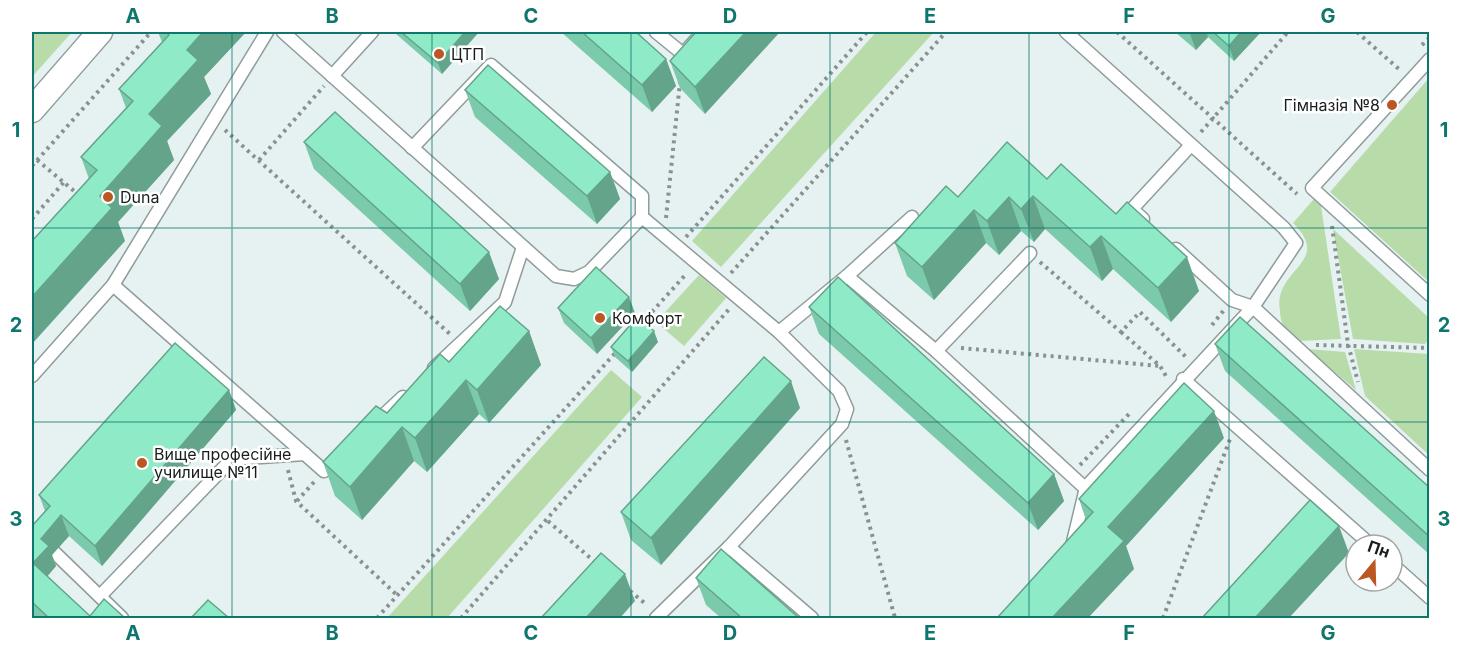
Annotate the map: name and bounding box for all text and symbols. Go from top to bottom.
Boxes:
text: A [126,4,141,28]
text: B [325,4,339,28]
text: C [524,4,538,28]
text: D [723,4,737,28]
text: E [924,4,936,28]
text: F [1123,4,1135,28]
text: G [1320,4,1336,28]
place label: ЦТП [451,44,484,64]
marker: ЦТП [432,47,446,61]
place label: Гімназія №8 [1284,95,1380,115]
marker: Гімназія №8 [1385,98,1399,112]
text: 1 [12,118,20,142]
text: 1 [1440,118,1448,142]
place label: Duna [120,187,159,207]
marker: Duna [101,190,115,204]
place label: Комфорт [612,308,682,328]
marker: Комфорт [593,311,607,325]
text: 2 [10,313,22,337]
text: 2 [1438,313,1450,337]
place label: Вище професійне училище №11 [154,444,291,482]
marker: Вище професійне училище №11 [135,456,149,470]
text: 3 [10,507,22,531]
text: 3 [1438,507,1450,531]
north arrow [1344,533,1404,593]
text: Пн [1365,536,1393,562]
text: A [126,621,141,645]
text: B [325,621,339,645]
text: C [524,621,538,645]
text: D [723,621,737,645]
text: E [924,621,936,645]
text: F [1123,621,1135,645]
text: G [1320,621,1336,645]

